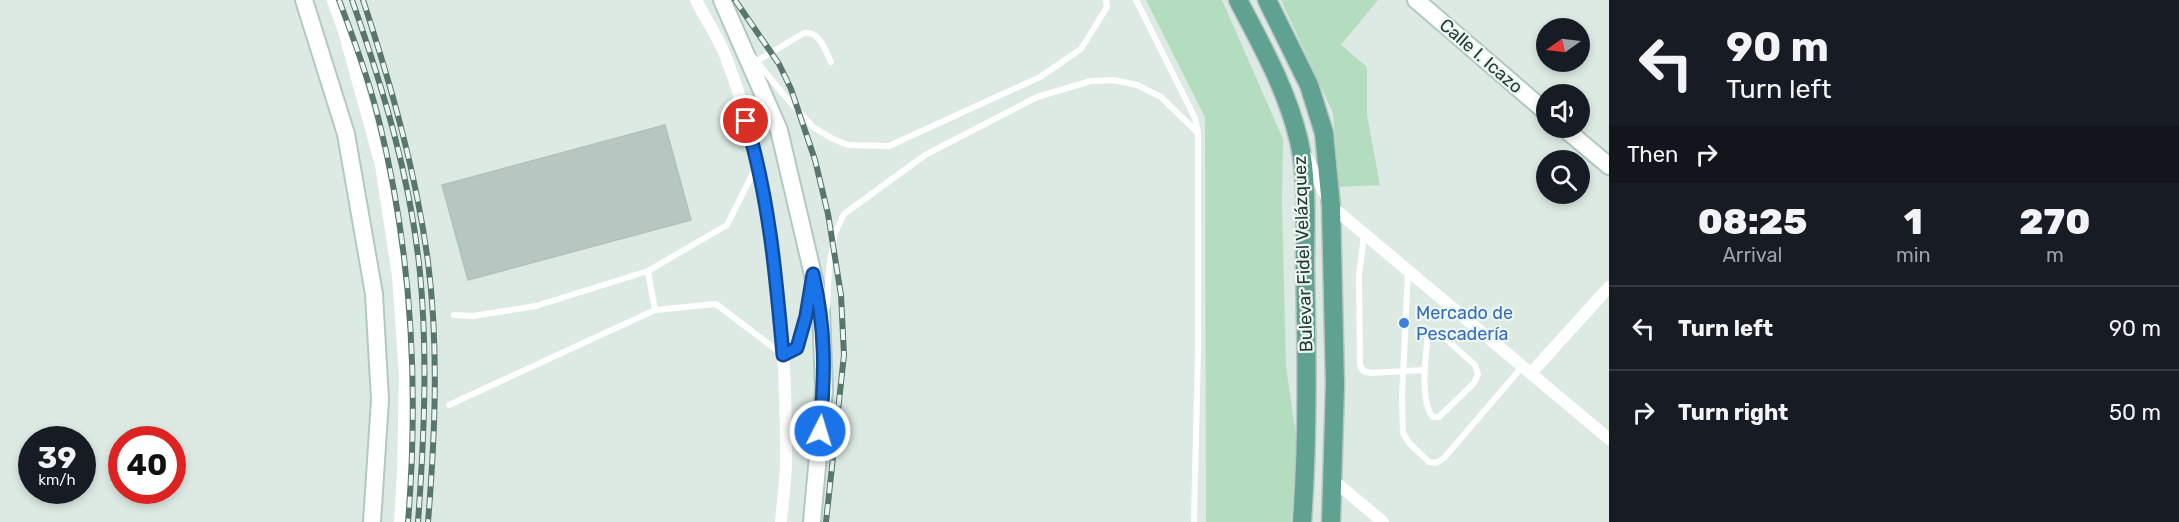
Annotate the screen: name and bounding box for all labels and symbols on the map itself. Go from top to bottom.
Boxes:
street label: Calle I. Icazo [1435,14,1527,98]
north arrow [1536,18,1590,72]
pin [720,95,771,146]
street label: Bulevar Fidel Velázquez [1289,155,1317,353]
place label: Mercado de Pescadería [1416,302,1513,345]
marker: Mercado de Pescadería [1397,316,1411,330]
position arrow [788,399,852,463]
speed limit sign: 40 [108,426,186,504]

